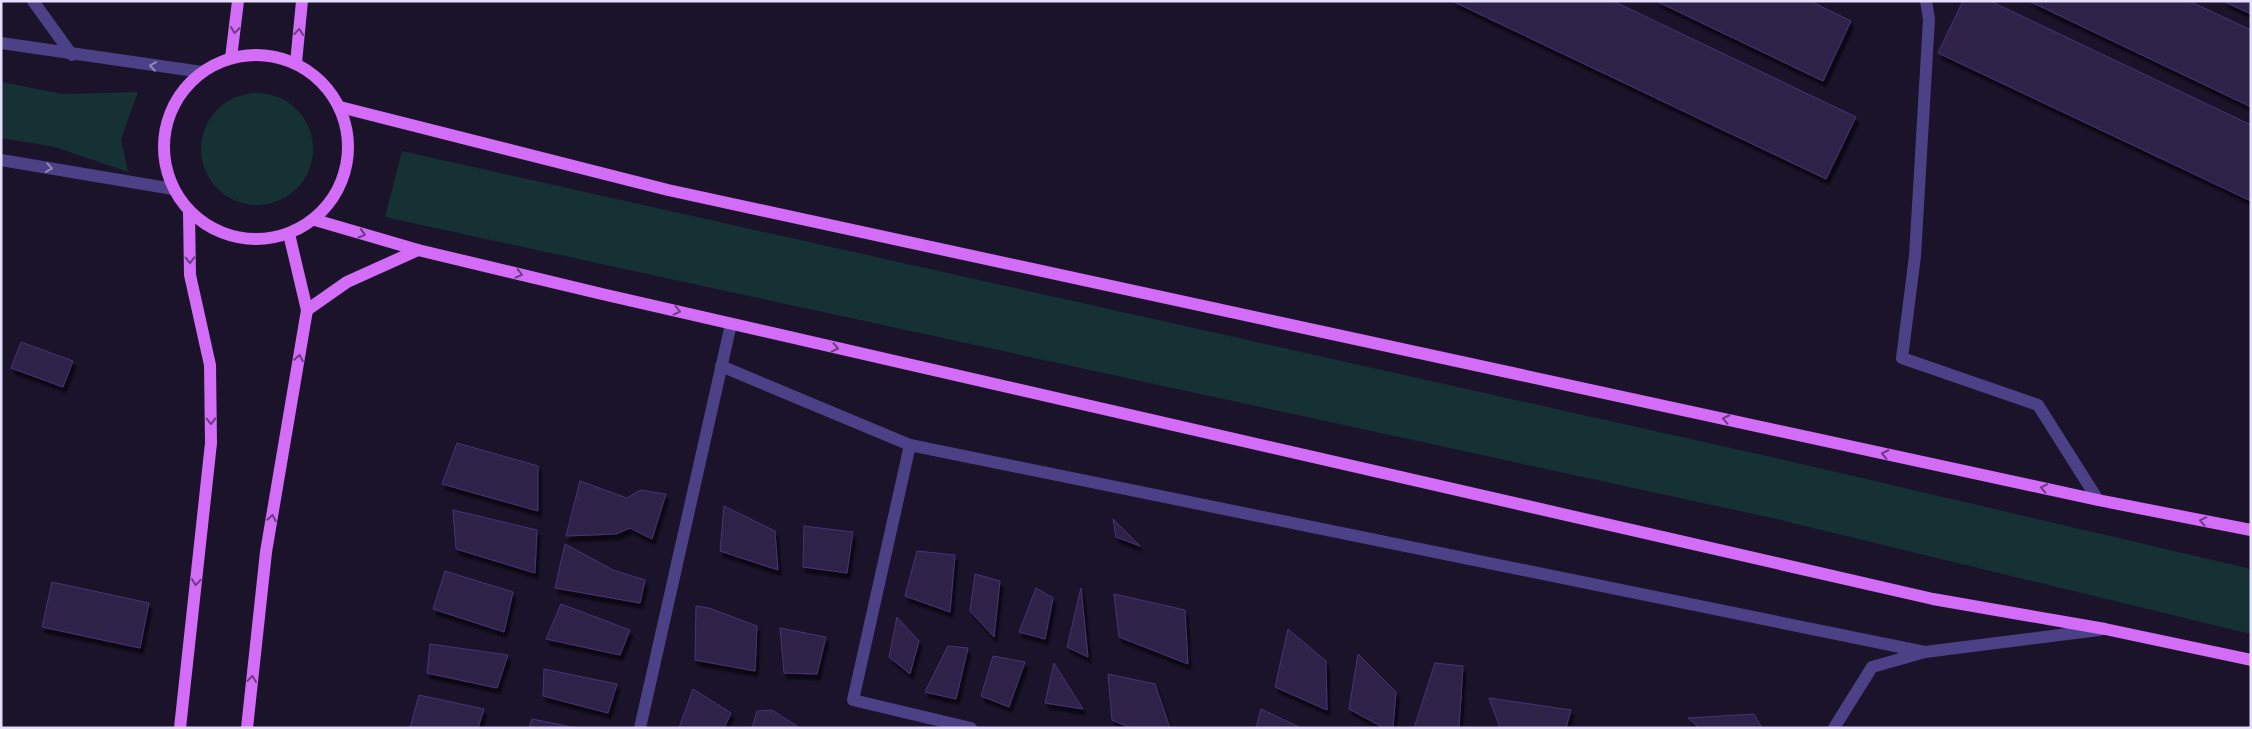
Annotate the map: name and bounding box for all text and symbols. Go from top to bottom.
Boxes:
one-way arrow [230,26,241,34]
one-way arrow [293,28,304,36]
one-way arrow [149,61,157,72]
one-way arrow [45,163,54,173]
one-way arrow [357,228,365,238]
one-way arrow [185,257,195,265]
one-way arrow [514,269,522,279]
one-way arrow [673,306,682,316]
one-way arrow [831,342,840,353]
one-way arrow [294,353,304,362]
one-way arrow [1722,415,1731,425]
one-way arrow [206,417,216,425]
one-way arrow [1880,449,1889,460]
one-way arrow [2039,483,2048,494]
one-way arrow [266,514,276,522]
one-way arrow [2199,516,2207,526]
one-way arrow [191,578,202,586]
one-way arrow [246,675,257,683]

